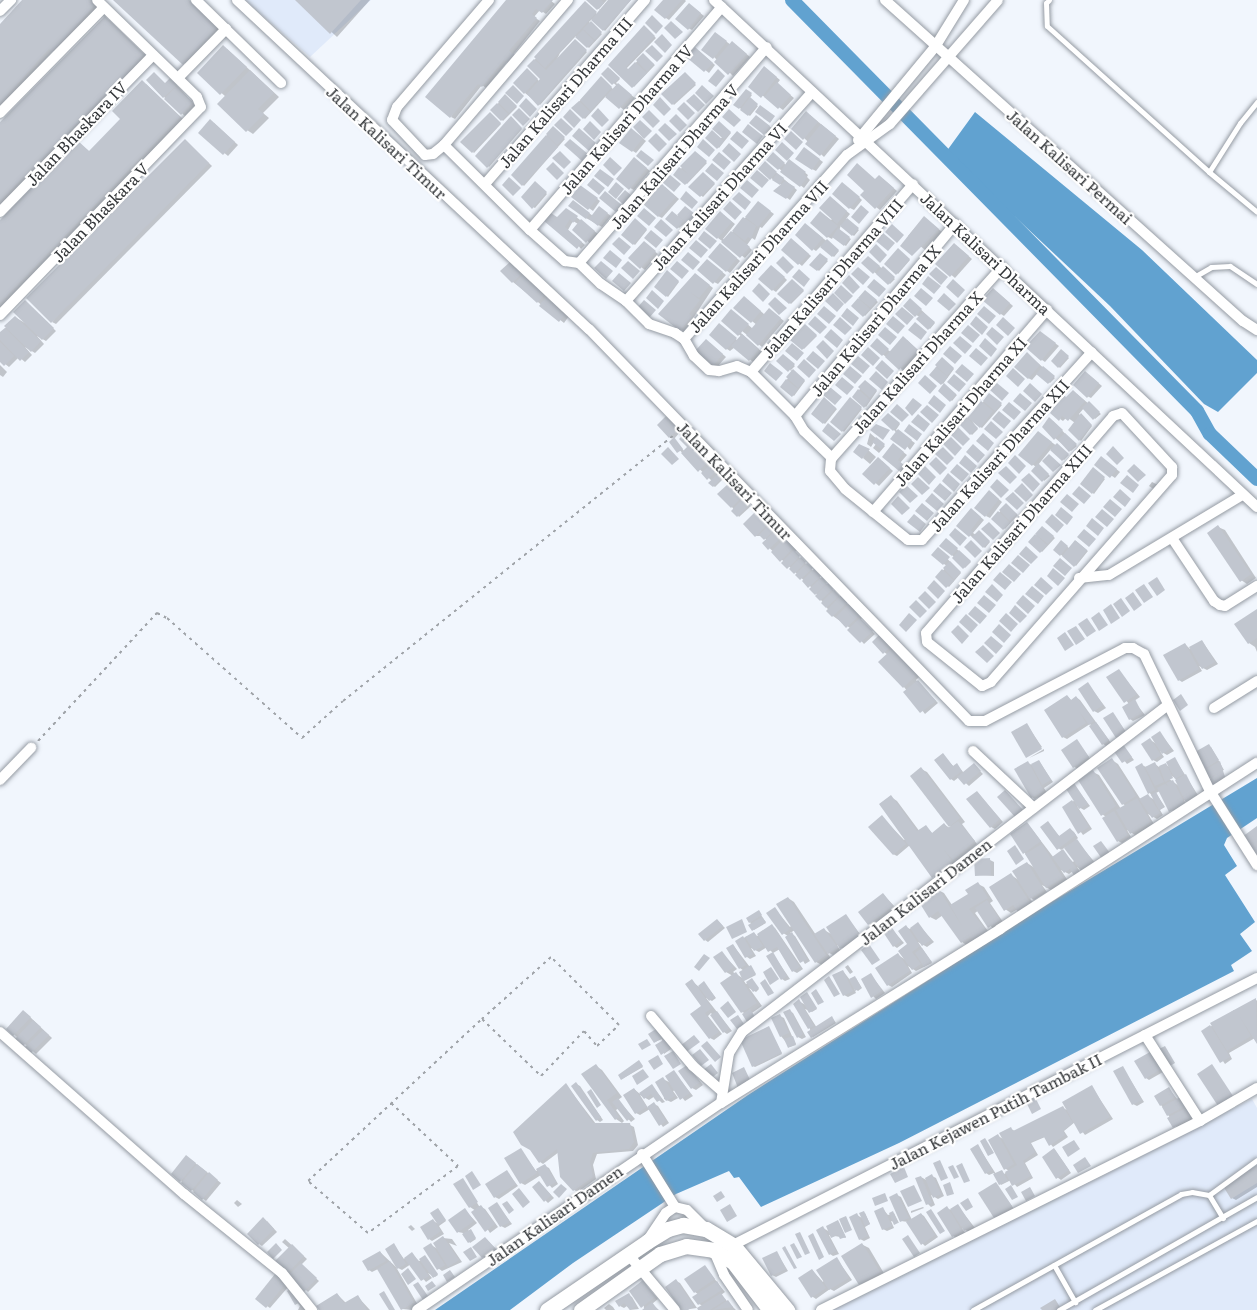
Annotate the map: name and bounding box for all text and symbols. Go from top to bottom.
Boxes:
street label: Jalan Kalisari Dharma III [494,13,636,171]
street label: Jalan Kalisari Dharma IV [556,40,696,198]
street label: Jalan Bhaskara IV [21,77,131,189]
street label: Jalan Kalisari Dharma V [606,80,742,232]
street label: Jalan Kalisari Timur [323,81,451,203]
street label: Jalan Kalisari Permai [1003,105,1137,227]
street label: Jalan Kalisari Dharma VI [648,118,790,274]
street label: Jalan Bhaskara V [48,158,152,266]
street label: Jalan Kalisari Dharma VII [684,176,832,336]
street label: Jalan Kalisari Dharma [917,188,1055,318]
street label: Jalan Kalisari Dharma VIII [757,194,907,362]
street label: Jalan Kalisari Dharma IX [806,240,944,400]
street label: Jalan Kalisari Dharma X [848,287,986,437]
street label: Jalan Kalisari Dharma XI [890,332,1030,490]
street label: Jalan Kalisari Dharma XII [926,375,1072,535]
street label: Jalan Kalisari Timur [673,417,797,543]
street label: Jalan Kalisari Dharma XIII [947,439,1095,607]
street label: Jalan Kalisari Damen [855,833,995,949]
street label: Jalan Kejawen Putih Tambak II [885,1049,1105,1173]
street label: Jalan Kalisari Damen [482,1161,626,1269]

